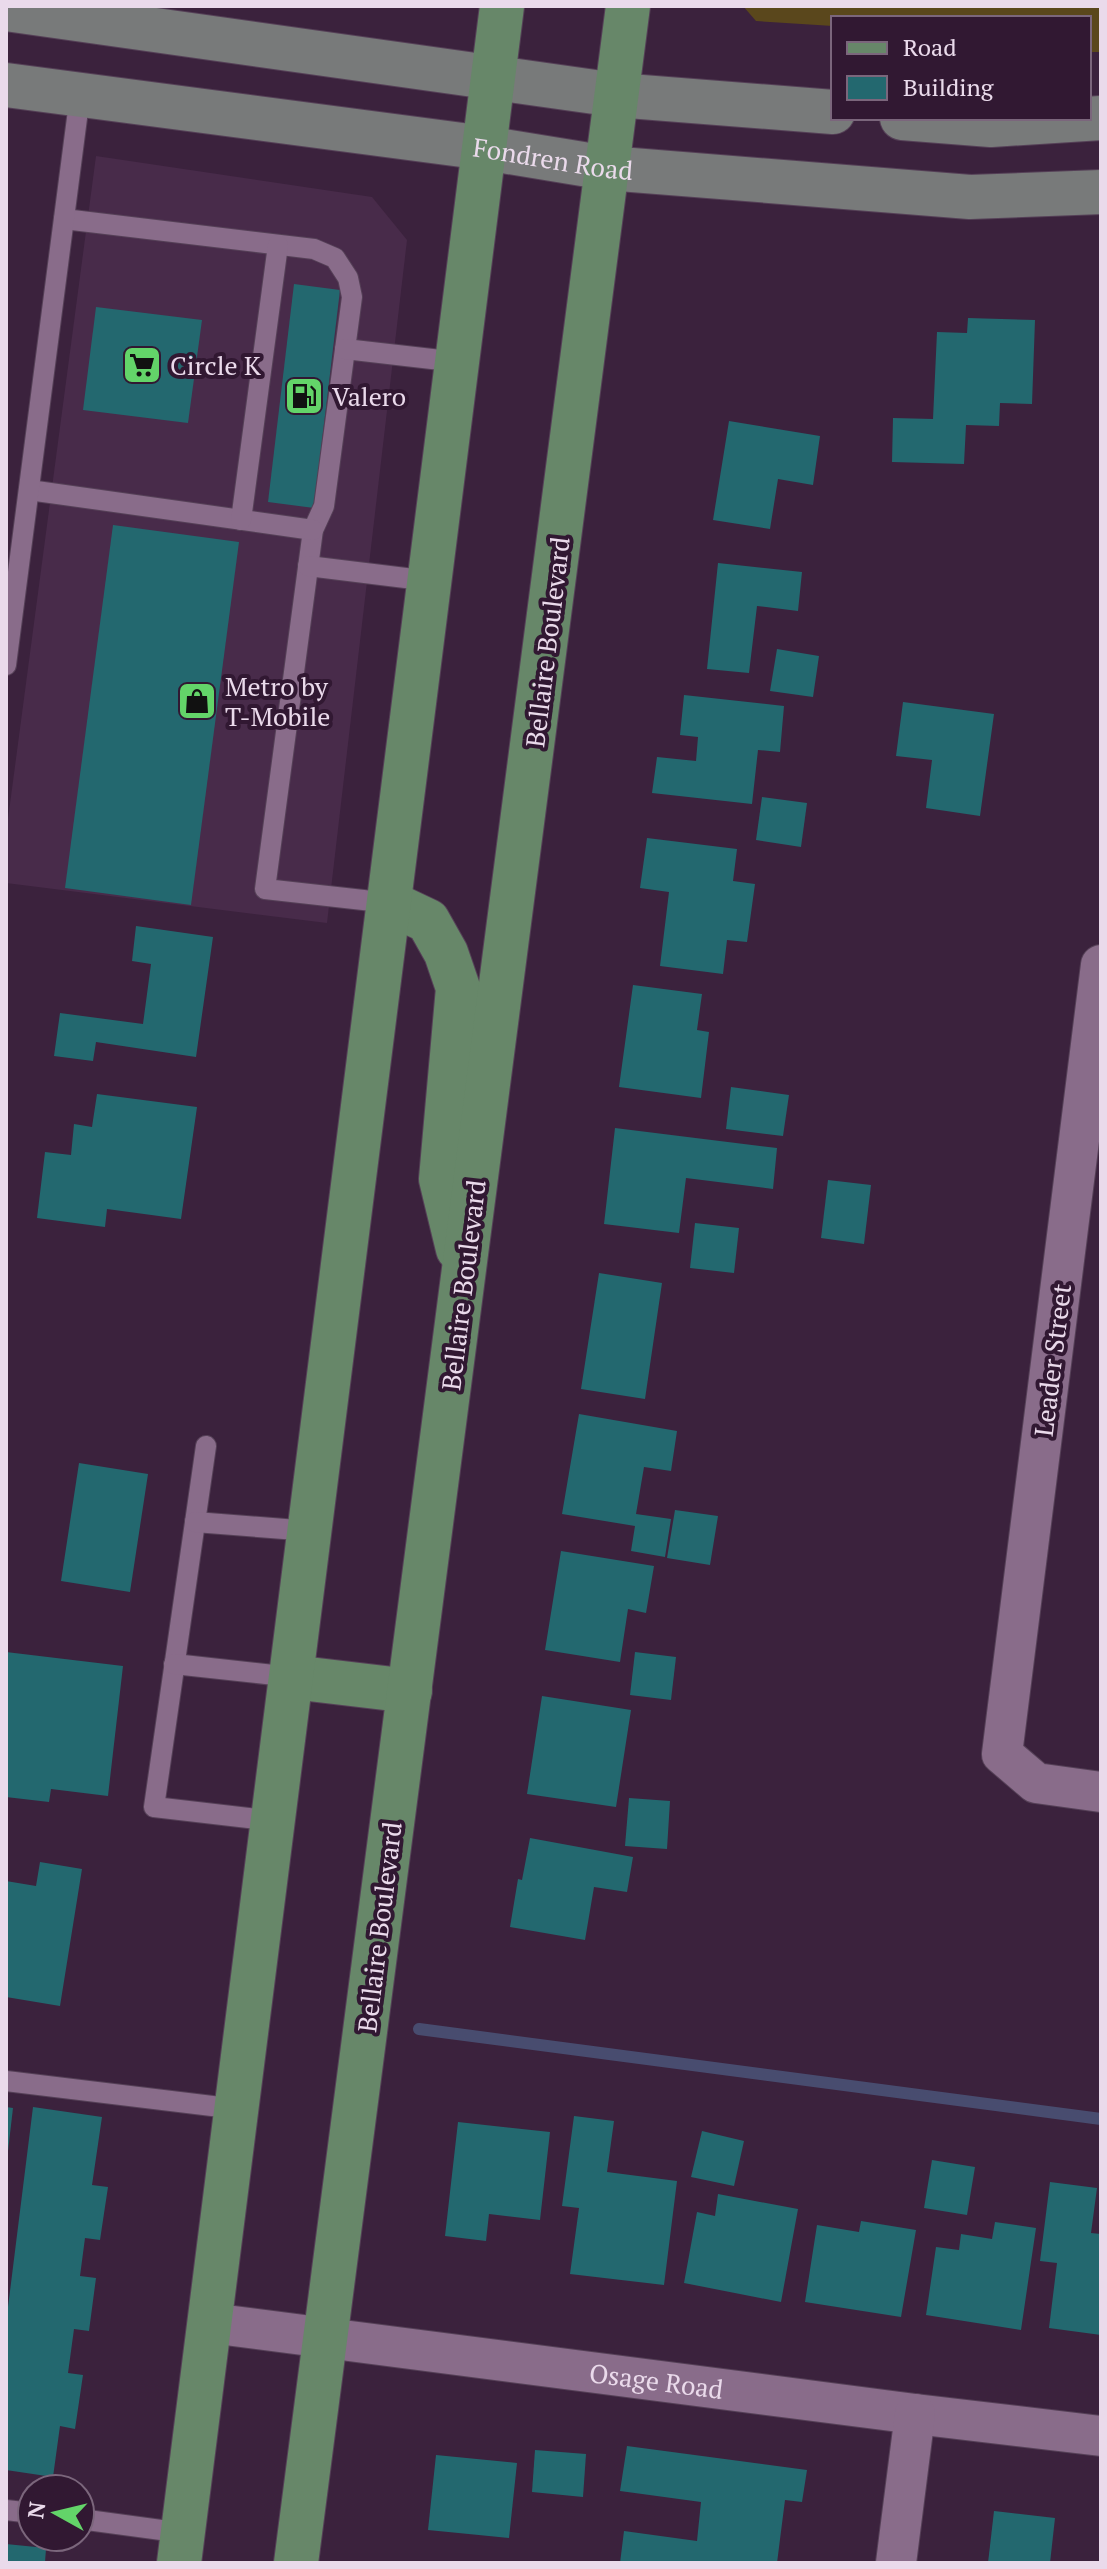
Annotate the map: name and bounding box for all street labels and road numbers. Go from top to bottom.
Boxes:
street label: Fondren Road [471,130,634,187]
street label: Bellaire Boulevard [517,535,577,749]
street label: Bellaire Boulevard [433,1178,493,1392]
street label: Leader Street [1026,1281,1078,1438]
street label: Bellaire Boulevard [349,1820,409,2034]
street label: Osage Road [587,2355,725,2406]

